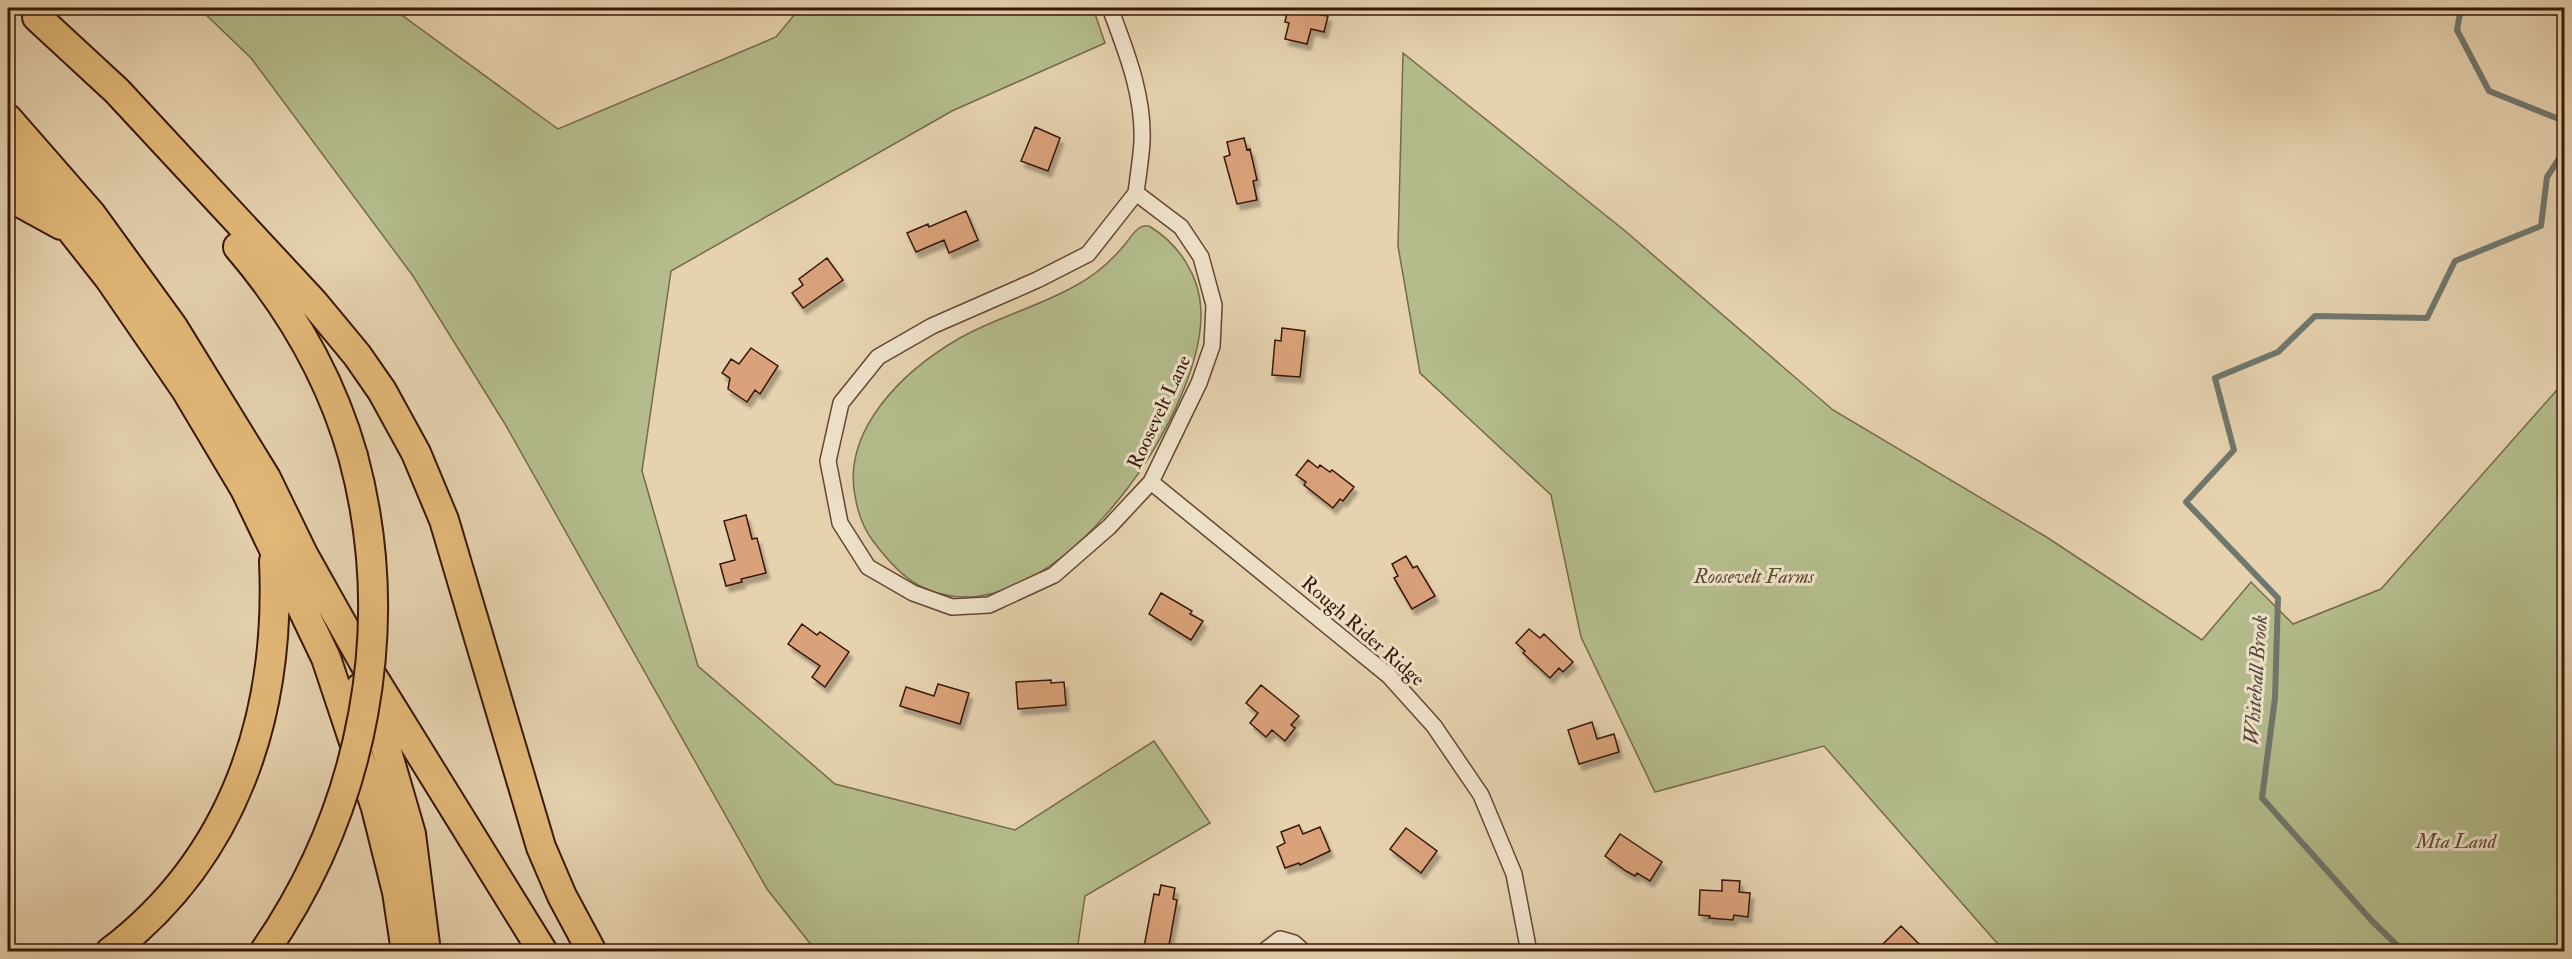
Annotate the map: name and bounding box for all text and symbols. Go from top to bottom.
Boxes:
street label: Roosevelt Lane [1122,351,1196,473]
park label: Roosevelt Farms [1693,564,1814,589]
street label: Rough Rider Ridge [1296,571,1430,691]
water label: Whitehall Brook [2238,614,2274,746]
park label: Mta Land [2415,829,2498,854]

